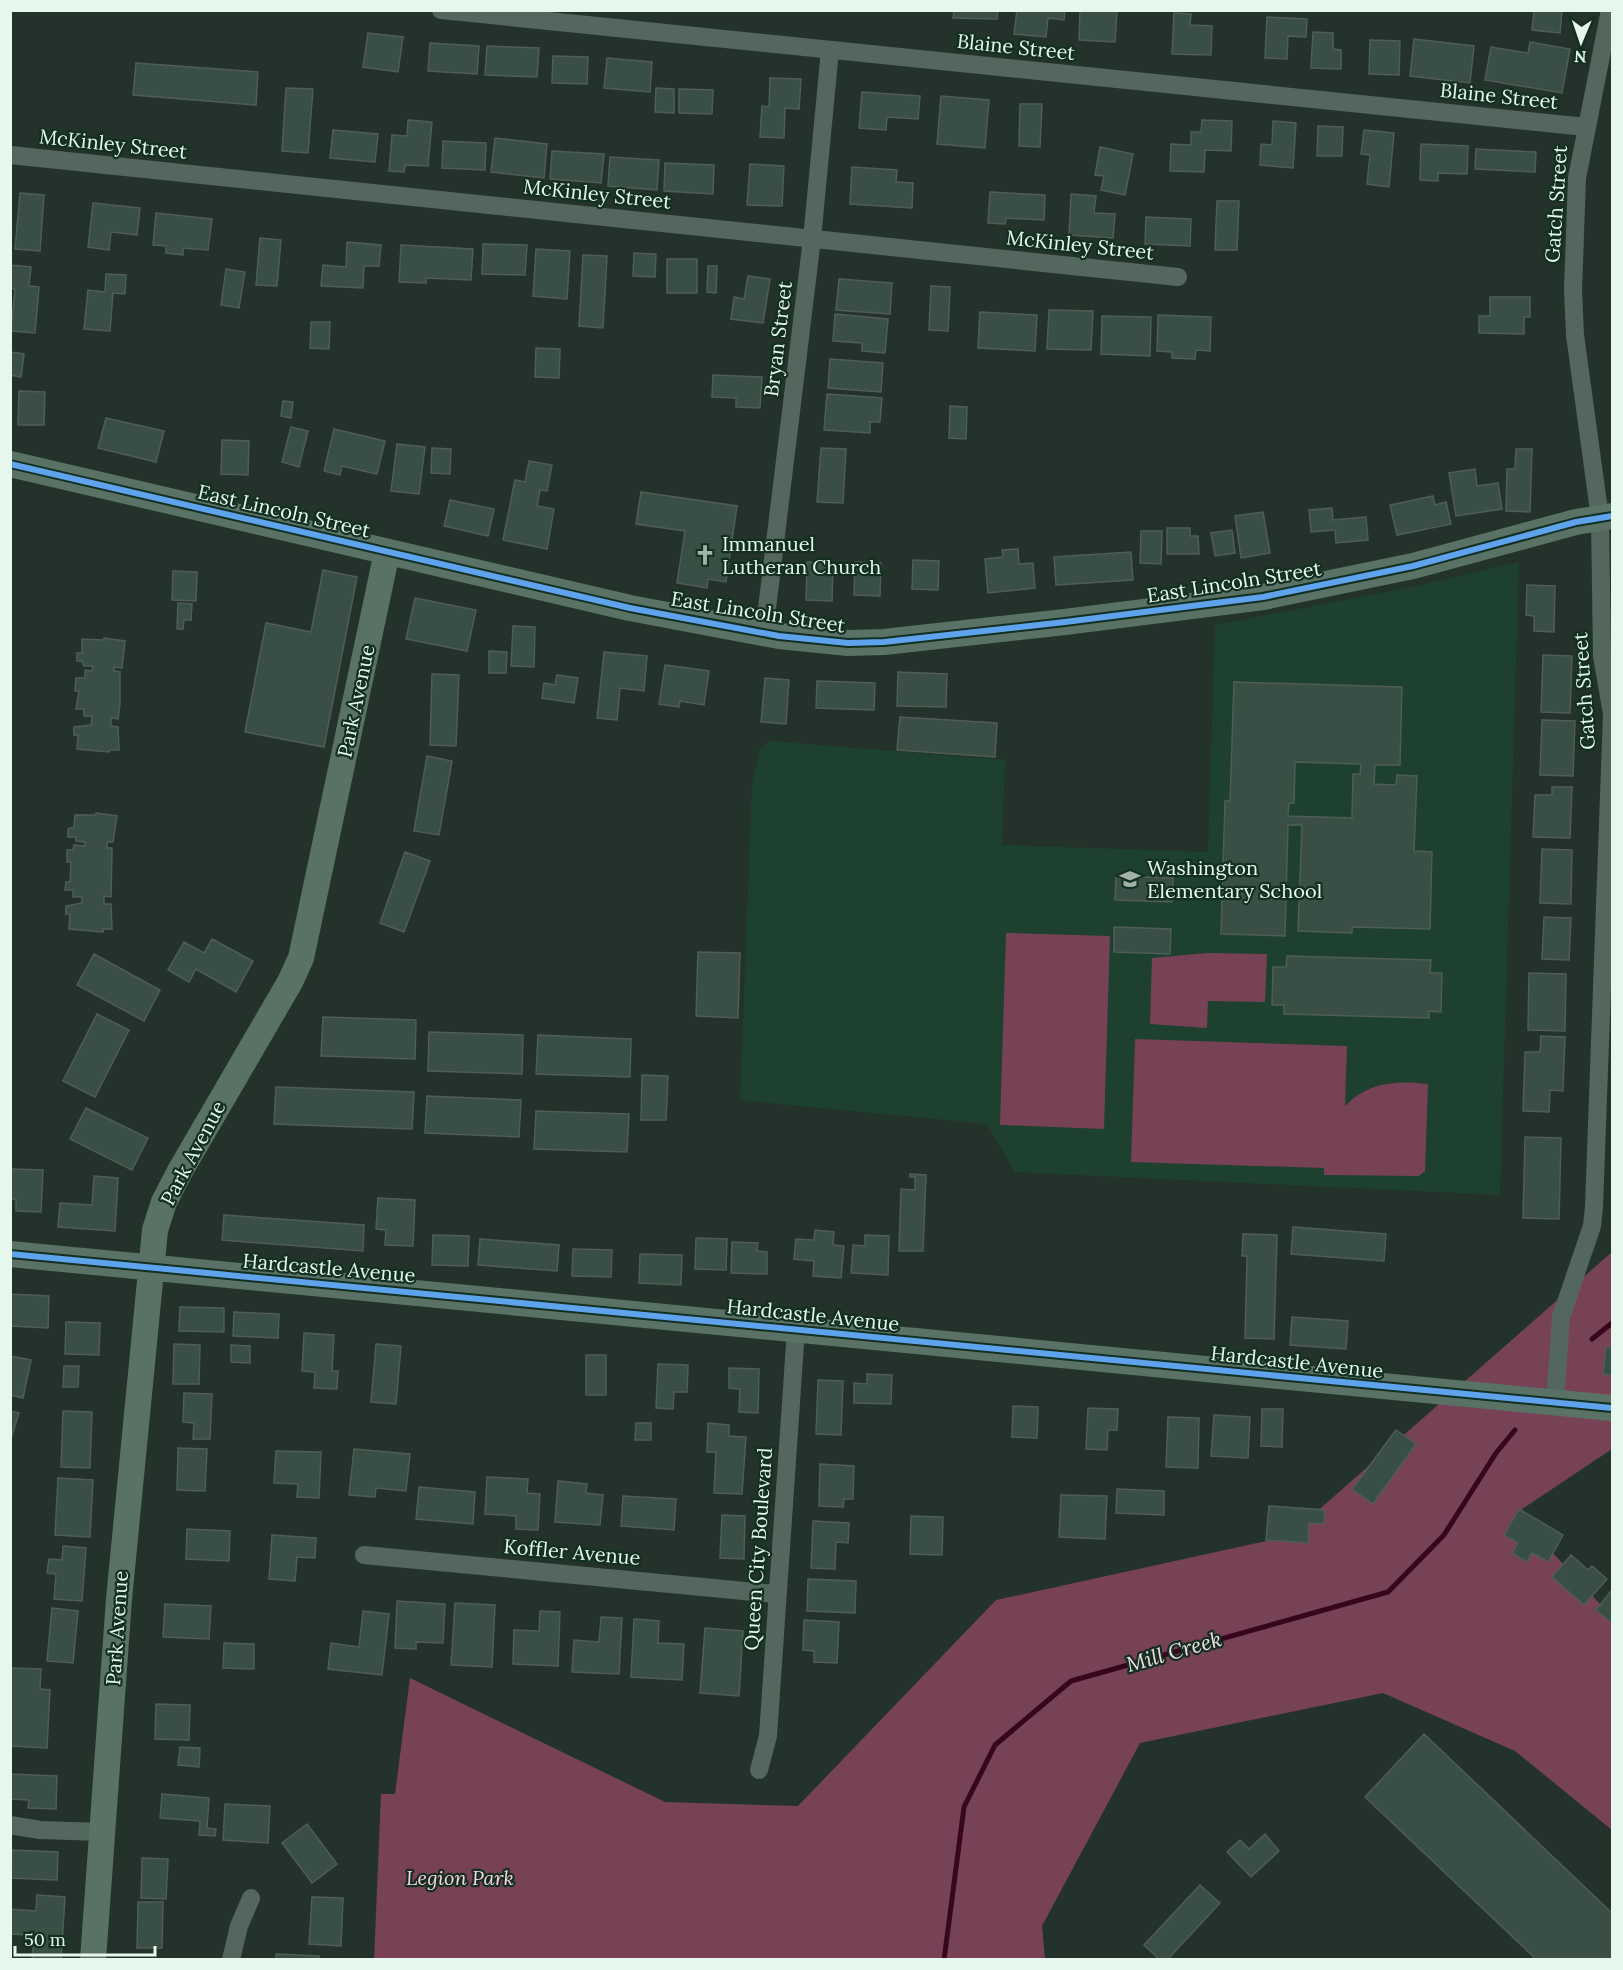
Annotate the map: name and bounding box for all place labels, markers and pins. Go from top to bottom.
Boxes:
place label: Immanuel Lutheran Church [722,531,881,579]
church icon: Immanuel Lutheran Church [693,543,717,567]
place label: Washington Elementary School [1147,855,1322,903]
school or university icon: Washington Elementary School [1118,867,1142,891]

